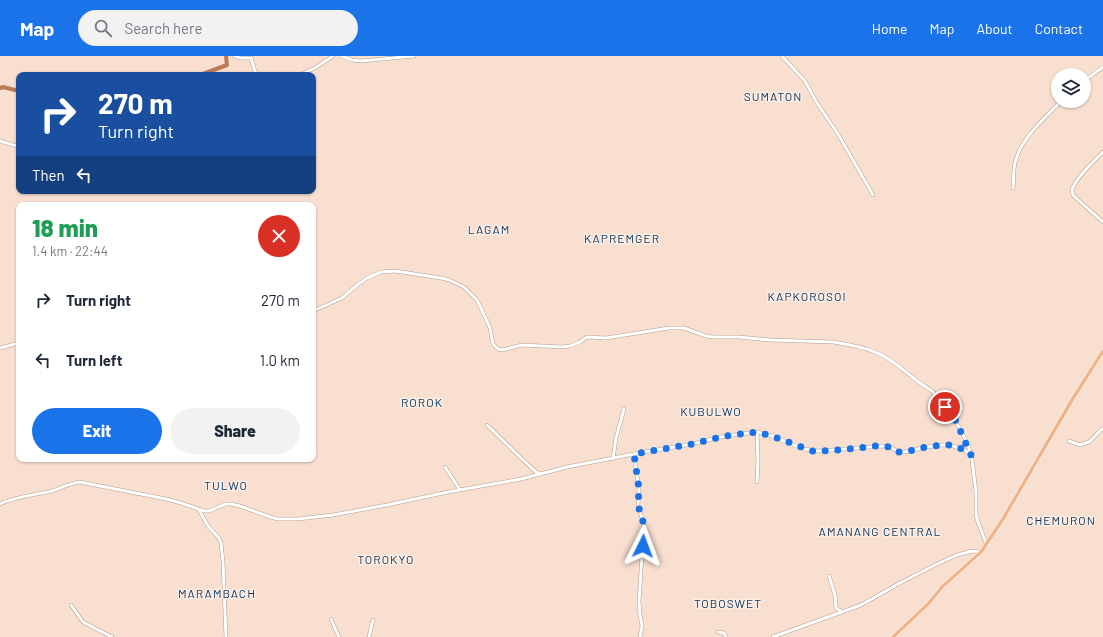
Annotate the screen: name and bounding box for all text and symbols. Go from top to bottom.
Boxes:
search box [78,10,358,46]
text: Map [20,17,54,40]
icon: search [92,17,114,39]
text: Search here [124,19,202,37]
text: Home [872,20,908,37]
text: Map [930,20,954,37]
text: About [976,20,1013,37]
text: Contact [1035,20,1083,37]
map controls [1051,68,1091,108]
button: layers [1051,68,1091,108]
text: 270 m [98,86,173,120]
icon: right [32,88,84,140]
district label: SUMATON [744,89,802,103]
text: Turn right [98,120,174,142]
icon: left [73,164,95,186]
text: Then [32,166,65,184]
text: 18 min [32,213,98,242]
button: close [258,215,300,257]
district label: LAGAM [468,222,510,236]
district label: KAPREMGER [584,231,660,245]
text: 1.4 km · 22:44 [32,243,108,259]
icon: right [32,289,54,311]
district label: KAPKOROSOI [767,289,847,303]
text: Turn right [66,291,131,309]
text: 270 m [261,291,300,309]
icon: left [32,349,54,371]
text: Turn left [66,351,122,369]
text: 1.0 km [260,351,300,369]
pin [928,390,962,424]
district label: ROROK [401,395,443,409]
icon: arrive [934,396,956,418]
district label: KUBULWO [680,404,742,418]
button: Exit [32,408,162,454]
button: Share [170,408,300,454]
district label: TULWO [204,478,248,492]
district label: CHEMURON [1026,513,1096,527]
district label: AMANANG CENTRAL [819,524,941,538]
position arrow [622,525,664,567]
district label: TOROKYO [358,552,414,566]
district label: MARAMBACH [178,586,256,600]
district label: TOBOSWET [694,596,762,610]

